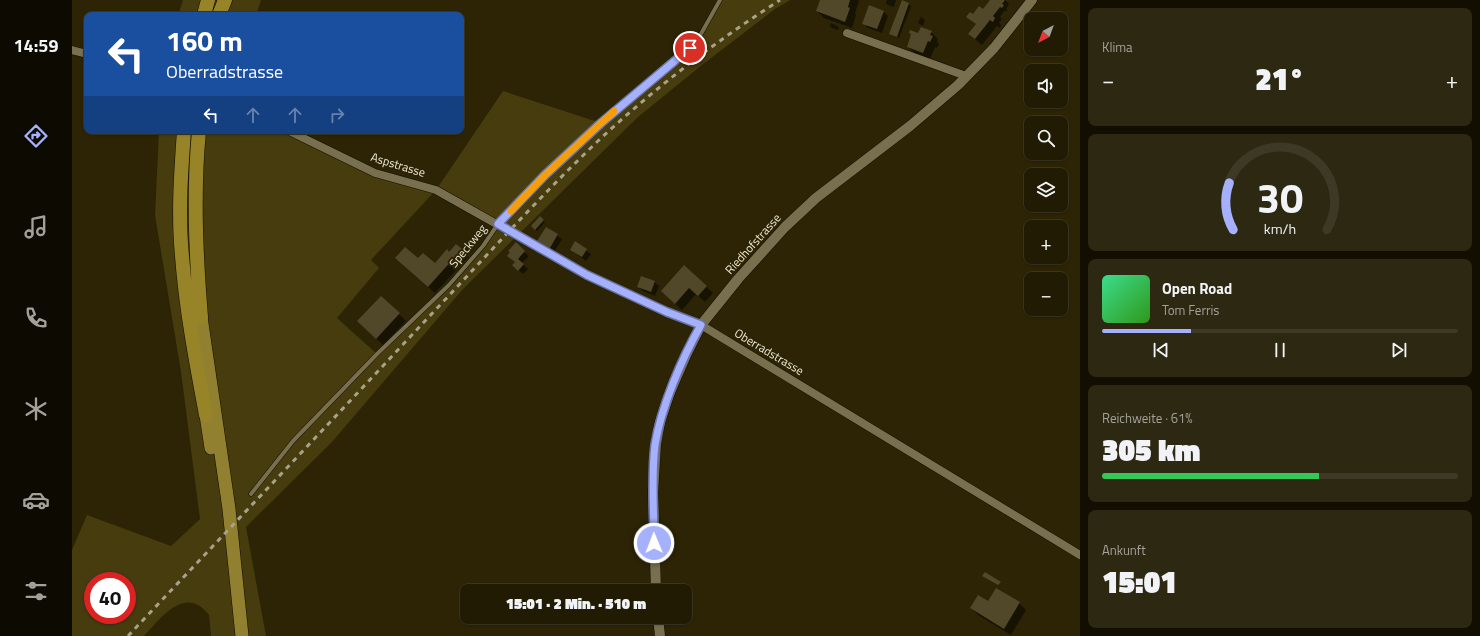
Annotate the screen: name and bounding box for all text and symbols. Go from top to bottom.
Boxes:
north arrow [1024,12,1068,56]
map controls [1024,12,1068,316]
text: 160 m [166,19,243,62]
icon: left [100,28,152,80]
pin [673,31,707,65]
text: 14:59 [14,32,58,59]
icon: arrive [679,37,701,59]
text: Klima [1102,37,1133,57]
text: 21° [1255,56,1305,102]
text: Oberradstrasse [166,58,283,85]
text: − [1102,63,1114,97]
text: + [1446,63,1458,97]
button: sound [1024,64,1068,108]
icon: left [200,104,222,126]
icon: ahead [242,104,264,126]
icon: ahead [284,104,306,126]
icon: right [326,104,348,126]
button: search [1024,116,1068,160]
icon: directions [22,122,50,150]
street label: Aspstrasse [368,147,428,182]
text: 30 [1257,166,1303,229]
button: layers [1024,168,1068,212]
street label: Riedhofstrasse [720,209,785,278]
icon: music [22,213,50,241]
text: km/h [1264,218,1296,240]
street label: Speckweg [444,220,491,272]
button: + [1024,220,1068,264]
button: − [1024,272,1068,316]
text: Open Road [1162,277,1232,300]
text: Tom Ferris [1162,300,1219,320]
icon: phone [22,304,50,332]
street label: Oberradstrasse [731,323,808,380]
icon: previous [1150,339,1172,361]
icon: pause [1269,339,1291,361]
icon: next [1388,339,1410,361]
icon: climate [22,395,50,423]
text: Reichweite · 61% [1102,408,1193,428]
text: 305 km [1102,427,1200,473]
icon: car [22,486,50,514]
position arrow [633,522,675,564]
text: Ankunft [1102,540,1146,560]
text: 15:01 [1102,559,1177,605]
speed limit sign: 40 [84,572,136,624]
icon: filters [22,577,50,605]
text: 15:01 · 2 Min. · 510 m [506,592,646,615]

